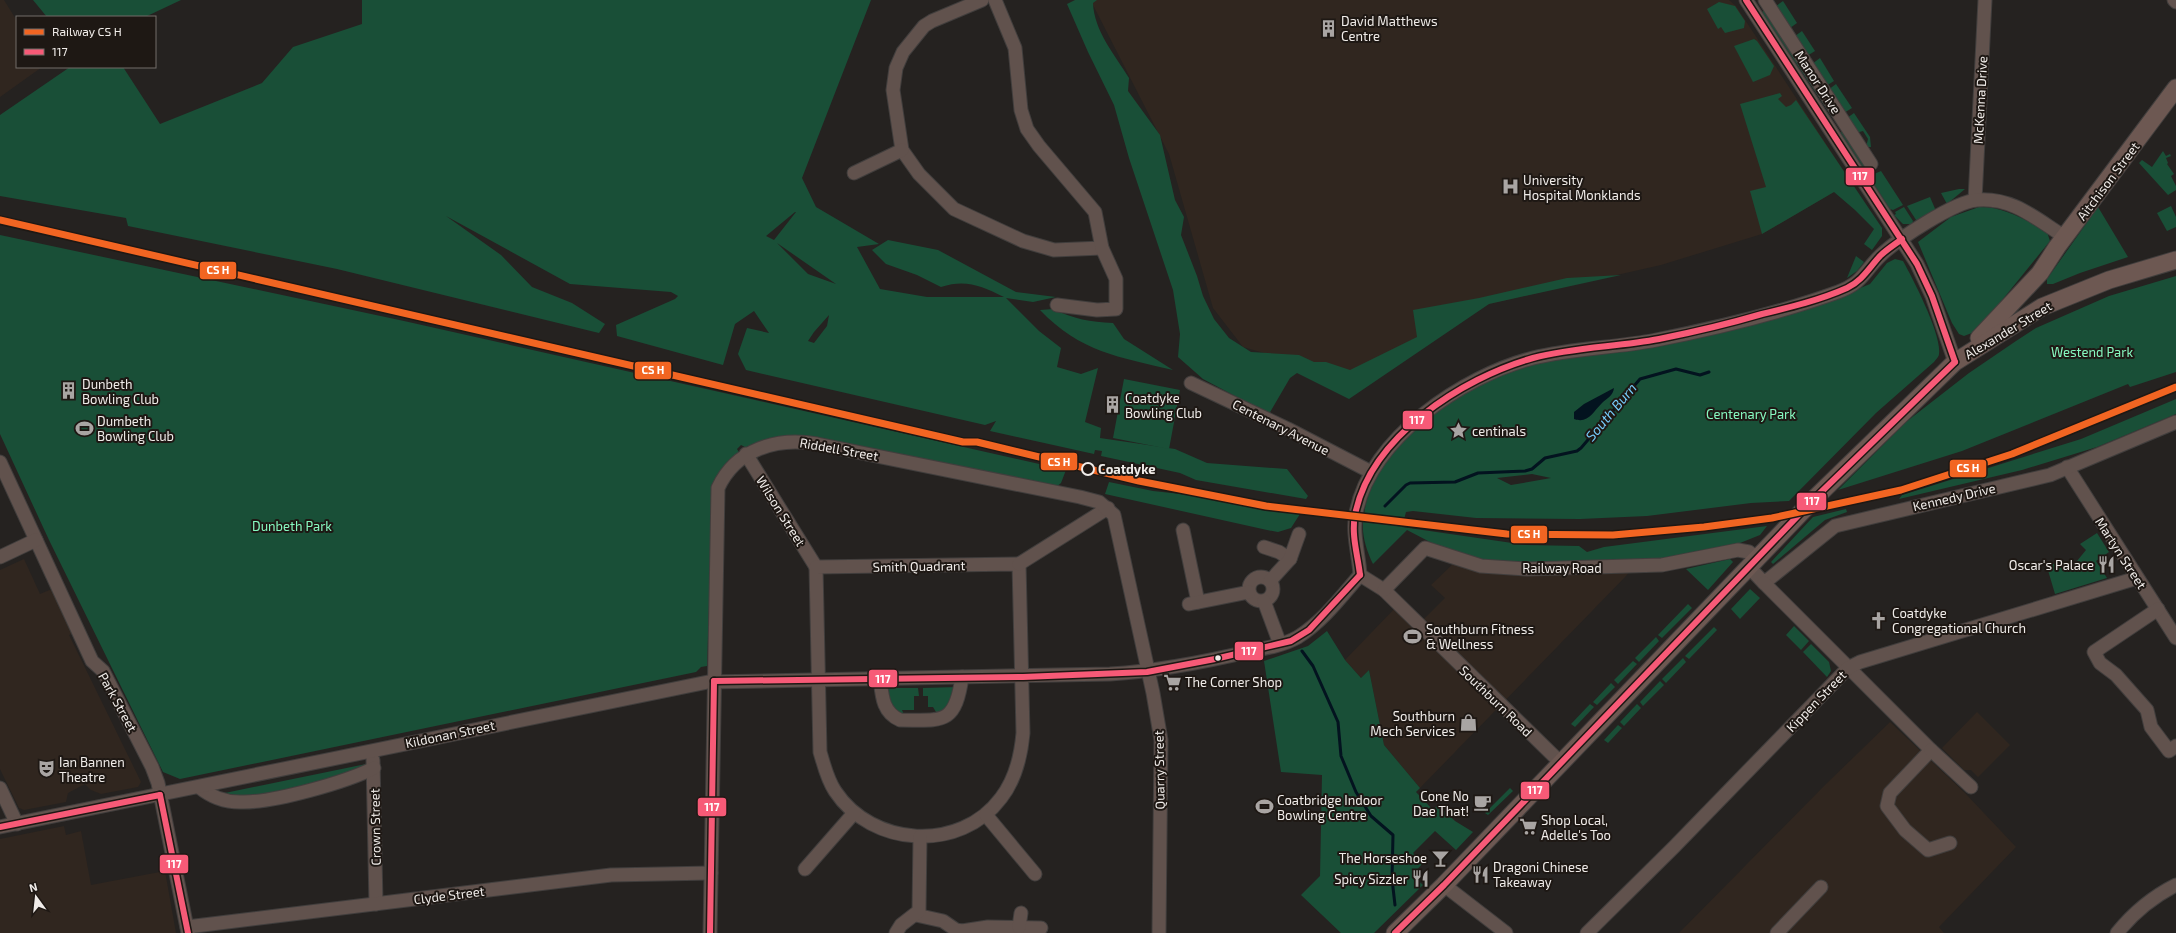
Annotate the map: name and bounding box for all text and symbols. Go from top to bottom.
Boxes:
place label: David Matthews Centre [1341,13,1438,44]
legend [16,16,156,68]
building icon: David Matthews Centre [1318,18,1338,38]
text: Railway CS H [52,24,122,38]
text: 117 [52,44,68,58]
street label: Manor Drive [1792,47,1844,117]
street label: McKenna Drive [1970,55,1990,144]
street label: Aitchison Street [2073,139,2143,223]
line badge: 117 [1845,167,1875,186]
text: 117 [1852,169,1868,182]
place label: University Hospital Monklands [1523,172,1641,203]
hospital icon: University Hospital Monklands [1500,177,1520,197]
line badge: CS H [199,261,237,280]
text: CS H [207,263,229,276]
street label: Alexander Street [1961,298,2055,362]
park label: Westend Park [2051,344,2133,360]
line badge: CS H [634,361,672,380]
text: CS H [642,363,664,376]
place label: Dunbeth Bowling Club [82,376,159,407]
water label: South Burn [1581,379,1640,444]
building icon: Dunbeth Bowling Club [59,381,79,401]
place label: Coatdyke Bowling Club [1125,390,1202,421]
building icon: Coatdyke Bowling Club [1102,395,1122,415]
street label: Centenary Avenue [1230,396,1332,458]
park label: Centenary Park [1706,406,1796,422]
line badge: 117 [1402,410,1433,430]
place label: Dumbeth Bowling Club [97,413,174,444]
text: 117 [1409,413,1425,426]
sports icon: Dumbeth Bowling Club [74,418,94,438]
place icon: centinals [1449,421,1469,441]
place label: centinals [1472,423,1526,439]
street label: Riddell Street [798,434,880,464]
line badge: CS H [1040,452,1078,471]
text: CS H [1048,455,1070,468]
line badge: CS H [1949,459,1987,478]
place label: Coatdyke [1098,461,1156,477]
text: CS H [1957,461,1979,474]
marker: Coatdyke [1081,462,1095,476]
street label: Wilson Street [753,473,809,549]
street label: Kennedy Drive [1911,480,1997,514]
line badge: 117 [1796,492,1827,511]
text: 117 [1804,494,1820,507]
street label: Martyn Street [2092,514,2150,592]
park label: Dunbeth Park [252,518,332,534]
line badge: CS H [1510,525,1548,544]
text: CS H [1518,527,1540,540]
restaurant icon: Oscar's Palace [2097,555,2117,575]
street label: Smith Quadrant [872,557,966,575]
place label: Oscar's Palace [2009,557,2094,573]
street label: Railway Road [1522,560,1602,576]
place label: Coatdyke Congregational Church [1892,605,2026,636]
church icon: Coatdyke Congregational Church [1869,610,1889,630]
place label: Southburn Fitness & Wellness [1426,621,1534,652]
sports icon: Southburn Fitness & Wellness [1403,626,1423,646]
line badge: 117 [1234,641,1264,661]
text: 117 [1241,644,1257,657]
unlabelled marker [1213,653,1223,663]
street label: Southburn Road [1456,662,1536,740]
street label: Kippen Street [1783,667,1849,735]
street label: Park Street [95,669,141,735]
line badge: 117 [868,669,898,688]
text: 117 [875,672,891,685]
supermarket icon: The Corner Shop [1162,672,1182,692]
place label: The Corner Shop [1185,674,1282,690]
place label: Southburn Mech Services [1370,708,1455,739]
shop icon: Southburn Mech Services [1458,713,1478,733]
street label: Kildonan Street [404,717,496,751]
street label: Quarry Street [1150,730,1168,810]
place label: Ian Bannen Theatre [59,754,125,785]
theatre icon: Ian Bannen Theatre [36,759,56,779]
line badge: 117 [1520,781,1550,800]
text: 117 [1527,783,1543,796]
street label: Crown Street [366,788,384,866]
place label: Cone No Dae That! [1413,788,1469,819]
place label: Coatbridge Indoor Bowling Centre [1277,792,1383,823]
cafe icon: Cone No Dae That! [1472,793,1492,813]
line badge: 117 [697,797,727,817]
sports icon: Coatbridge Indoor Bowling Centre [1254,797,1274,817]
text: 117 [704,800,720,813]
place label: Shop Local, Adelle's Too [1541,812,1611,843]
supermarket icon: Shop Local, Adelle's Too [1518,817,1538,837]
bar icon: The Horseshoe [1430,848,1450,868]
place label: The Horseshoe [1339,850,1427,866]
line badge: 117 [159,854,189,874]
text: 117 [166,857,182,870]
place label: Dragoni Chinese Takeaway [1493,859,1589,890]
restaurant icon: Dragoni Chinese Takeaway [1470,864,1490,884]
restaurant icon: Spicy Sizzler [1411,869,1431,889]
place label: Spicy Sizzler [1334,871,1408,887]
north arrow [16,877,56,917]
text: N [28,880,39,894]
street label: Clyde Street [413,883,485,907]

